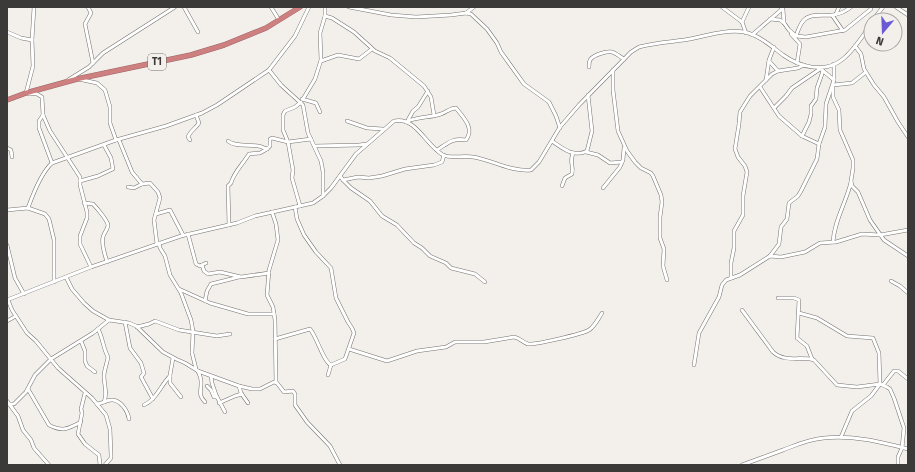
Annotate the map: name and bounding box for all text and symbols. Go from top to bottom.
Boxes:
north arrow [863,12,903,52]
text: N [874,34,885,48]
road number: T1 [148,54,166,70]

